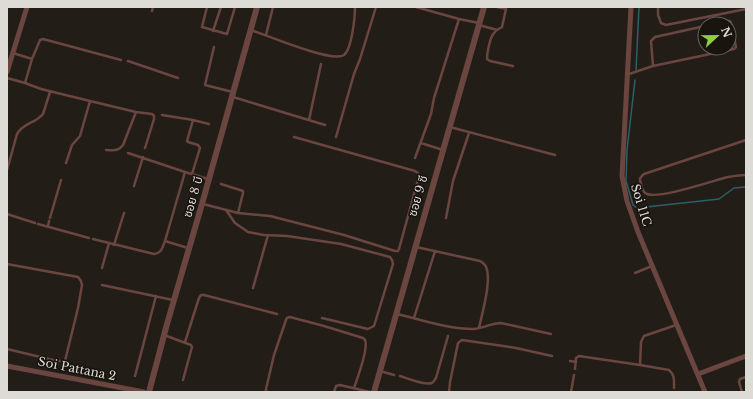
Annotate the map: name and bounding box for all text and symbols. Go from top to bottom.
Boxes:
north arrow [697,16,737,56]
text: N [718,25,735,40]
street label: ซอย 9 ซี [405,174,431,218]
street label: ซอย 8 บี [180,175,206,219]
street label: Soi 11C [628,182,655,228]
street label: Soi Pattana 2 [37,354,117,383]

